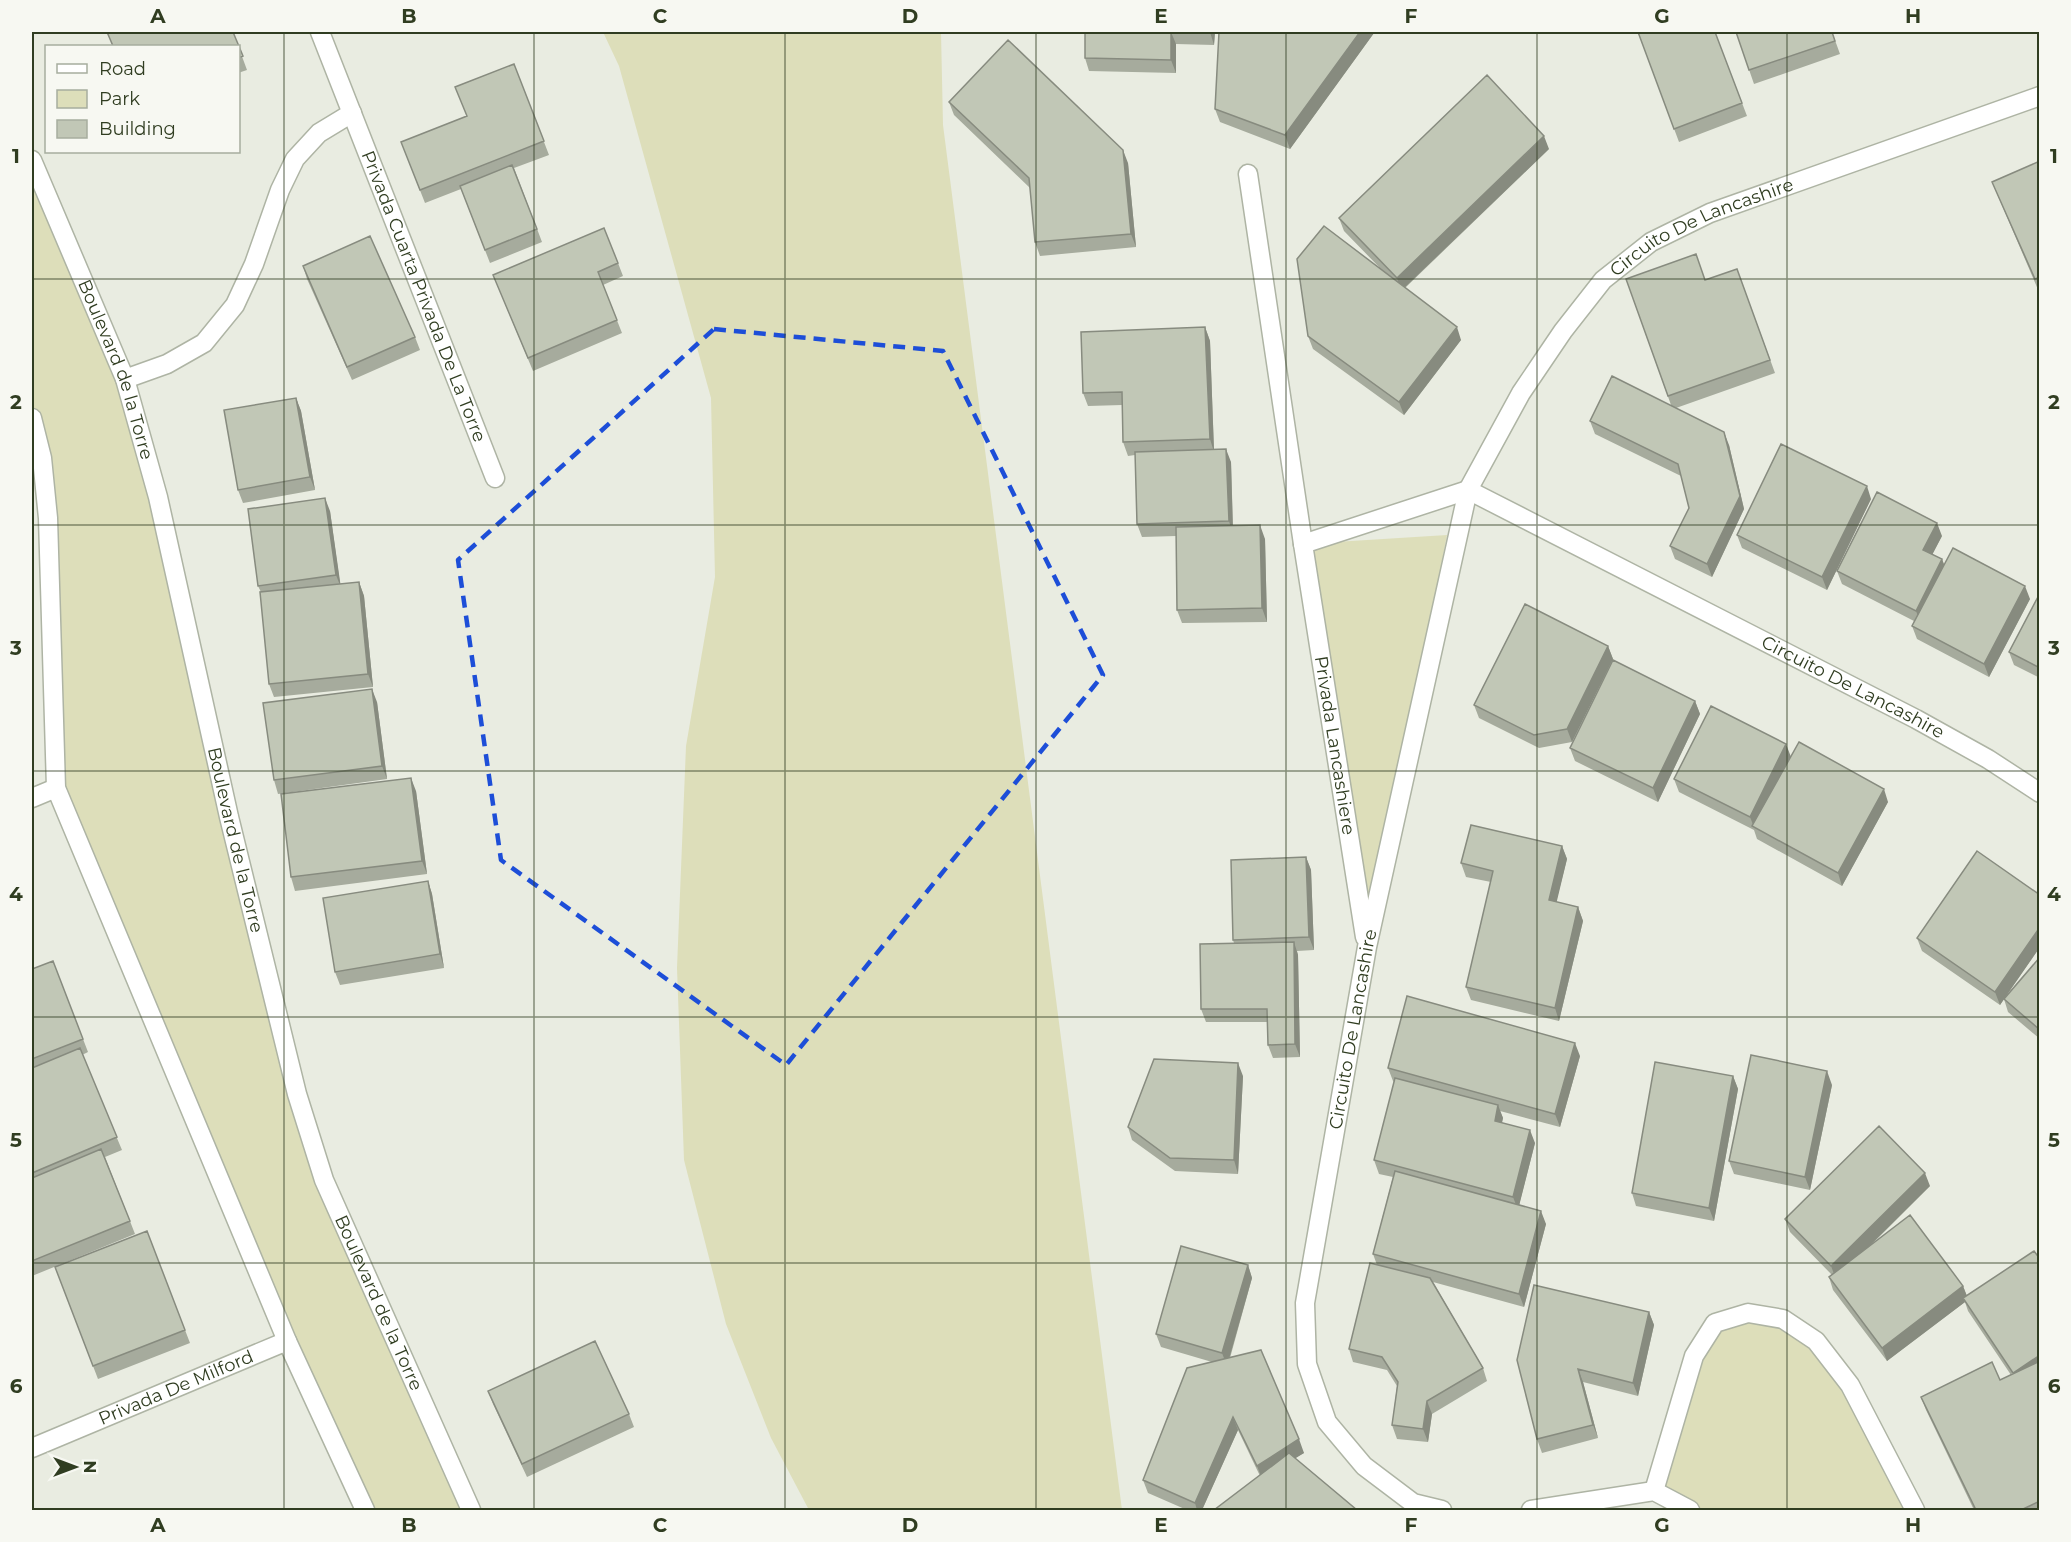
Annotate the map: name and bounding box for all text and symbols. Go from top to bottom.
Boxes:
text: A [149,4,166,28]
text: B [401,4,417,28]
text: C [653,4,668,28]
text: D [902,4,918,28]
text: E [1154,4,1168,28]
text: F [1405,4,1418,28]
text: G [1654,4,1670,28]
text: H [1905,4,1921,28]
legend [45,45,240,153]
text: Road [99,58,146,80]
text: Park [99,88,140,110]
text: Building [99,118,176,140]
text: 1 [12,144,20,168]
text: 1 [2050,144,2058,168]
street label: Privada Cuarta Privada De La Torre [357,148,491,445]
street label: Circuito De Lancashire [1605,173,1796,281]
street label: Boulevard de la Torre [73,276,158,462]
text: 2 [10,390,22,414]
text: 2 [2048,390,2060,414]
street label: Circuito De Lancashire [1758,631,1948,744]
text: 3 [9,636,22,660]
text: 3 [2047,636,2060,660]
street label: Privada Lancashiere [1310,654,1360,837]
street label: Boulevard de la Torre [203,745,268,935]
text: 4 [9,882,23,906]
text: 4 [2047,882,2061,906]
street label: Circuito De Lancashire [1324,927,1382,1131]
text: 5 [10,1128,22,1152]
text: 5 [2048,1128,2060,1152]
street label: Boulevard de la Torre [330,1211,427,1394]
street label: Privada De Milford [95,1345,257,1430]
text: 6 [10,1374,23,1398]
text: 6 [2048,1374,2061,1398]
north arrow [45,1437,105,1497]
text: N [80,1461,99,1473]
text: A [149,1513,166,1537]
text: B [401,1513,417,1537]
text: C [653,1513,668,1537]
text: D [902,1513,918,1537]
text: E [1154,1513,1168,1537]
text: F [1405,1513,1418,1537]
text: G [1654,1513,1670,1537]
text: H [1905,1513,1921,1537]

